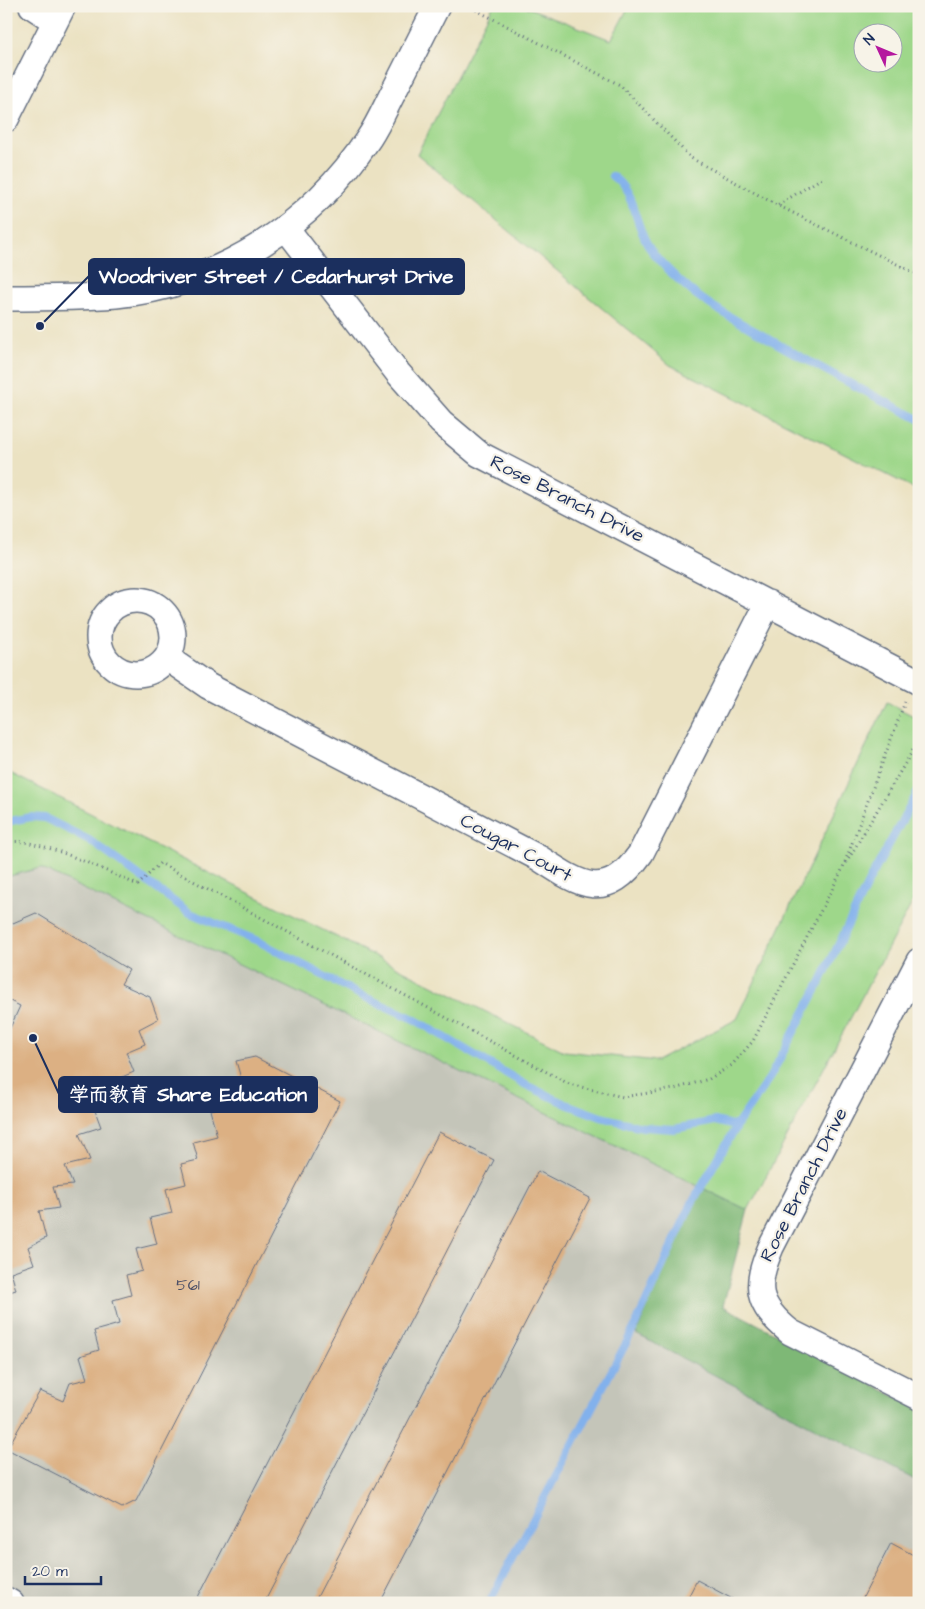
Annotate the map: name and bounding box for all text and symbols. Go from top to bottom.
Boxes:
north arrow [852,22,902,72]
text: N [859,29,880,50]
callout: Woodriver Street / Cedarhurst Drive [89,259,464,294]
text: Woodriver Street / Cedarhurst Drive [98,263,453,291]
street label: Rose Branch Drive [485,448,649,550]
street label: Cougar Court [455,807,577,890]
callout: 学而教育 Share Education [59,1077,317,1112]
text: 学而教育 Share Education [69,1081,307,1109]
street label: Rose Branch Drive [753,1103,855,1267]
house number: 561 [176,1274,200,1296]
scale bar [25,1554,101,1586]
text: 20 m [32,1561,68,1582]

